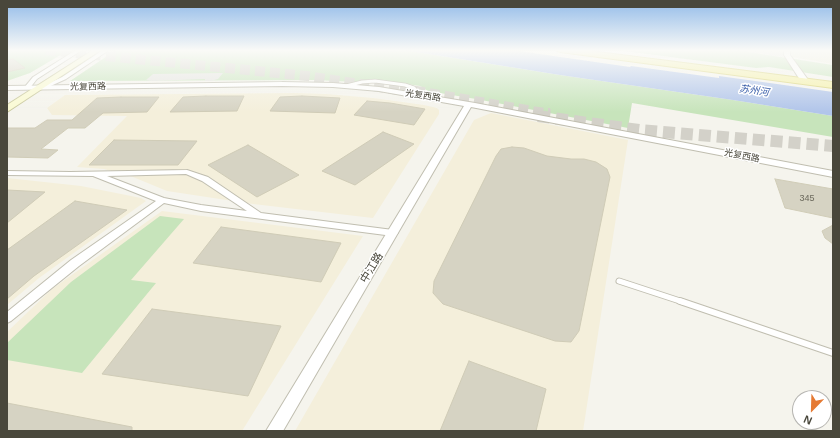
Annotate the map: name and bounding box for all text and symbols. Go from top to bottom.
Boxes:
street label: 光复西路 [70,81,106,93]
water label: 苏州河 [738,83,770,99]
street label: 光复西路 [404,88,442,104]
street label: 光复西路 [723,147,761,165]
house number: 345 [799,194,815,204]
street label: 中江路 [358,250,386,286]
north arrow [792,390,832,430]
text: N [802,413,814,427]

